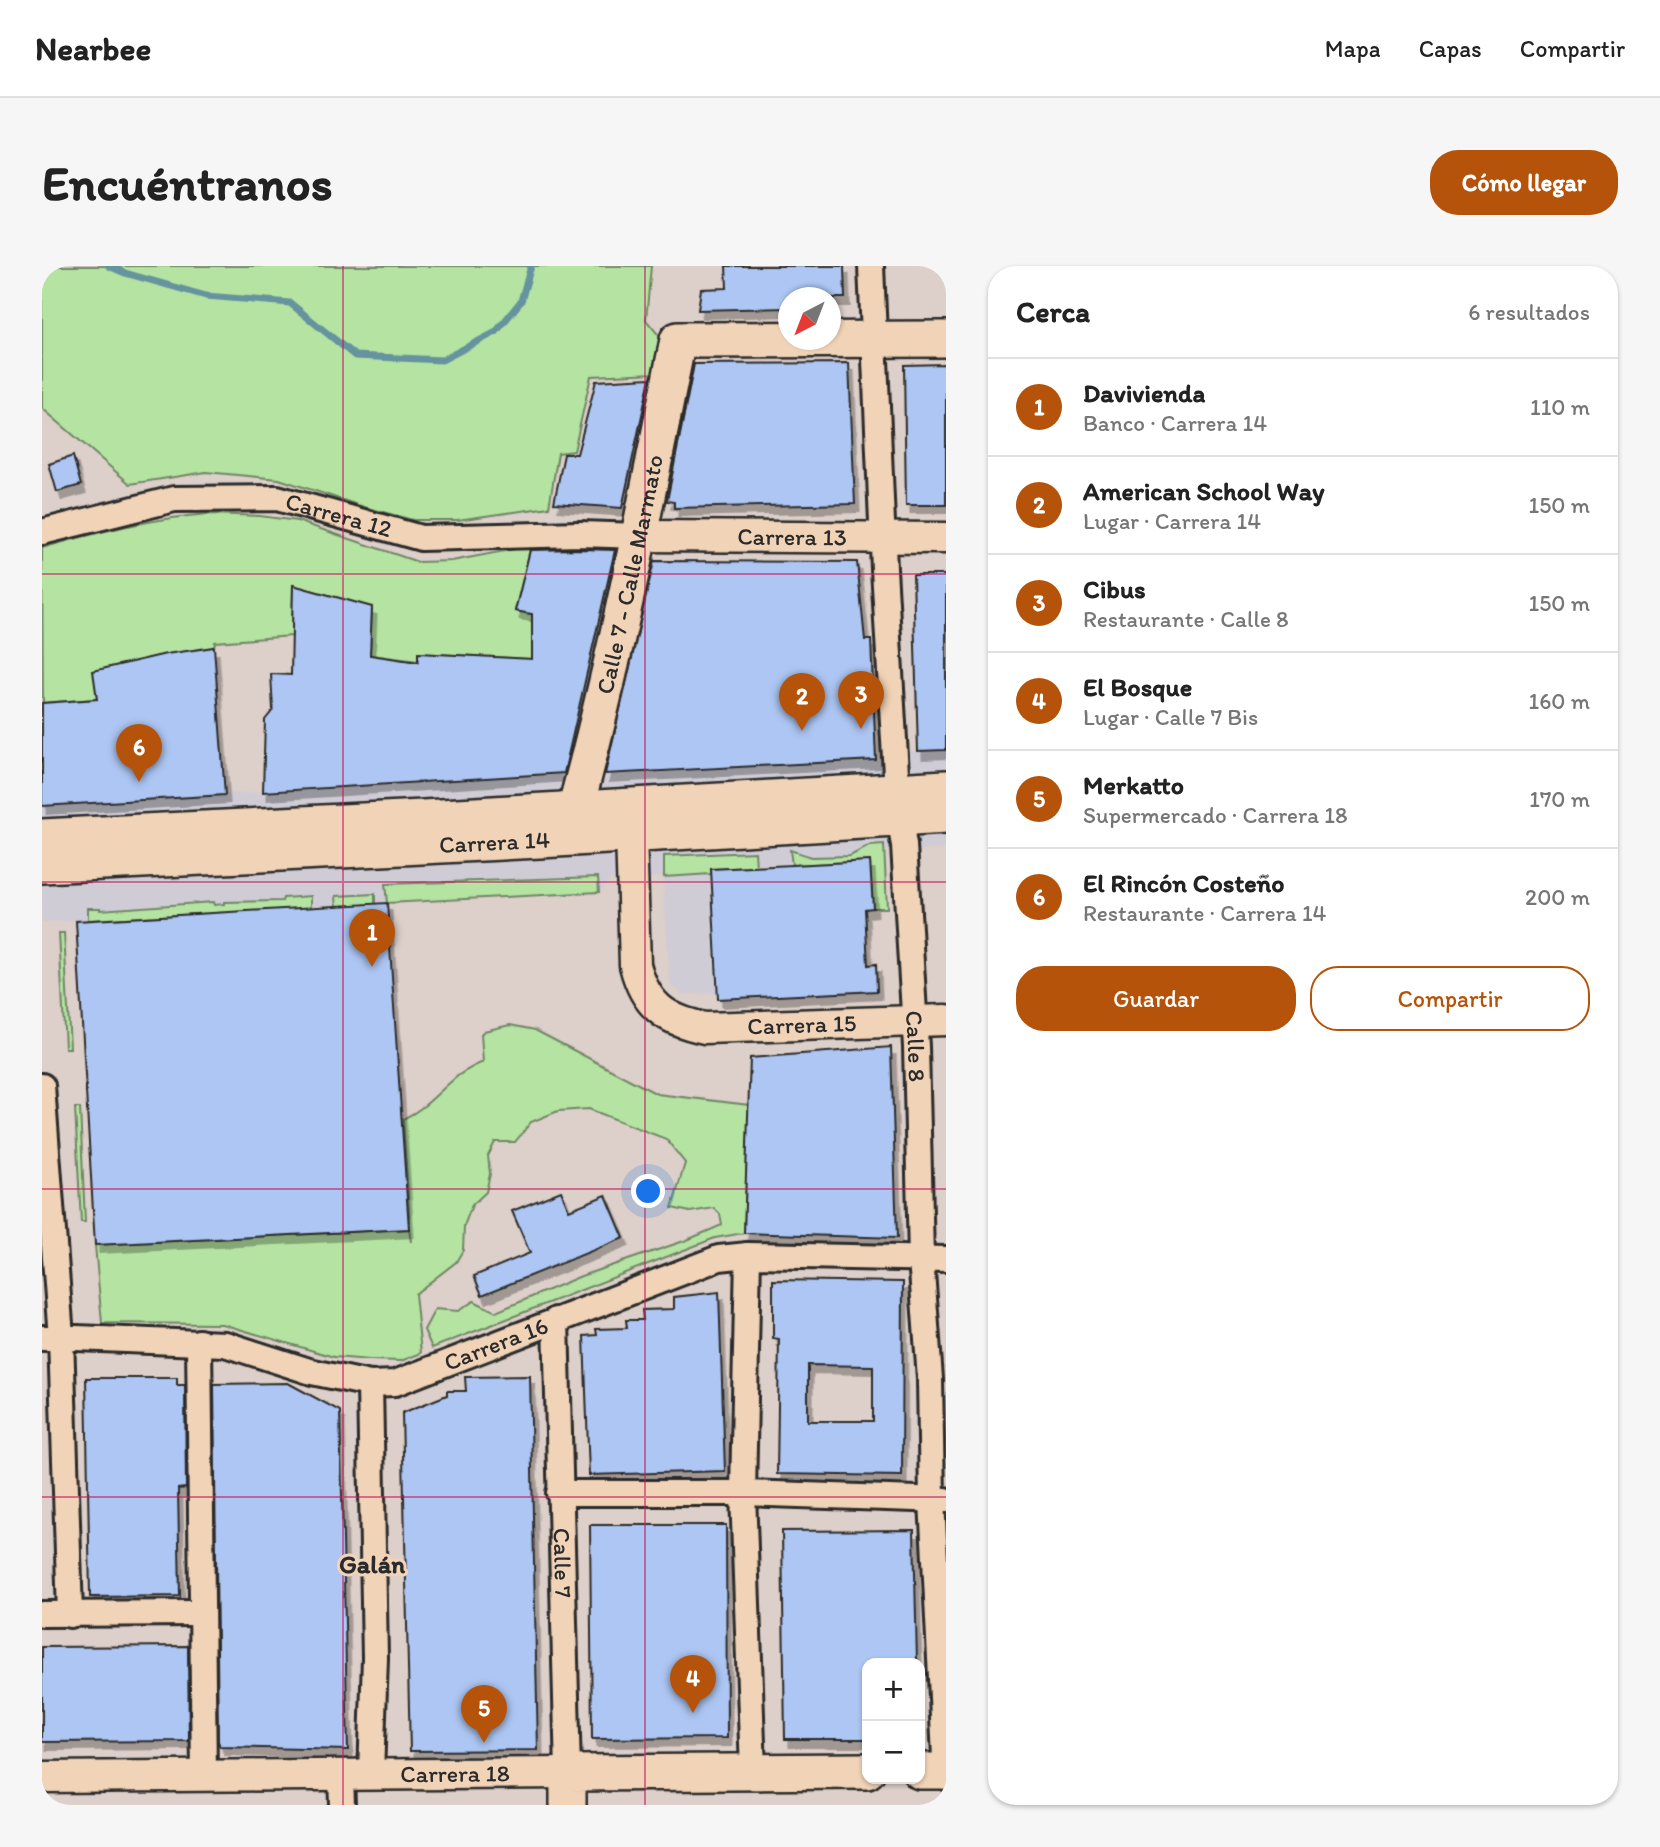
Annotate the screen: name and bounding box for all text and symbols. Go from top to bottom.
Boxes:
text: Nearbee [35,29,151,68]
text: Mapa [1325,34,1381,63]
text: Capas [1419,34,1482,63]
text: Compartir [1520,34,1625,63]
button: Cómo llegar [1430,150,1618,215]
text: Encuéntranos [42,153,333,212]
north arrow [778,287,841,350]
text: Cerca [1016,293,1090,330]
text: 6 resultados [1468,298,1590,326]
text: Davivienda [1083,377,1205,409]
text: 1 [1034,393,1044,421]
text: 110 m [1530,393,1590,421]
text: Banco · Carrera 14 [1083,409,1267,437]
street label: Calle 7 - Calle Marmato [590,452,669,697]
text: American School Way [1083,475,1325,507]
street label: Carrera 12 [282,486,396,543]
text: 2 [1033,491,1045,519]
text: 150 m [1529,491,1590,519]
text: Lugar · Carrera 14 [1083,507,1261,535]
street label: Carrera 13 [737,522,847,551]
text: Cibus [1083,573,1146,605]
text: 3 [1033,589,1045,617]
text: 150 m [1529,589,1590,617]
text: Restaurante · Calle 8 [1083,605,1289,633]
pin: 3 [838,671,884,729]
text: El Bosque [1083,671,1192,703]
pin: 2 [779,673,825,731]
text: 4 [1032,687,1046,715]
text: 160 m [1528,687,1590,715]
text: Lugar · Calle 7 Bis [1083,703,1258,731]
pin: 6 [116,724,162,782]
text: Merkatto [1083,769,1184,801]
text: 5 [1033,785,1045,813]
text: 170 m [1529,785,1590,813]
text: Supermercado · Carrera 18 [1083,801,1348,829]
street label: Carrera 14 [438,824,551,859]
text: El Rincón Costeño [1083,867,1284,899]
text: 6 [1033,883,1045,911]
text: 200 m [1525,883,1590,911]
text: Restaurante · Carrera 14 [1083,899,1326,927]
pin: 1 [349,909,395,967]
button: Guardar [1016,966,1296,1031]
button: Compartir [1310,966,1590,1031]
street label: Carrera 15 [747,1008,857,1041]
street label: Calle 8 [900,1010,932,1082]
your location [631,1174,665,1208]
street label: Carrera 16 [440,1310,552,1377]
street label: Calle 7 [548,1527,578,1598]
district label: Galán [339,1548,405,1580]
pin: 4 [670,1655,716,1713]
map controls [862,1658,925,1784]
button: + [862,1658,925,1721]
pin: 5 [461,1685,507,1743]
button: − [862,1721,925,1784]
street label: Carrera 18 [400,1758,510,1788]

